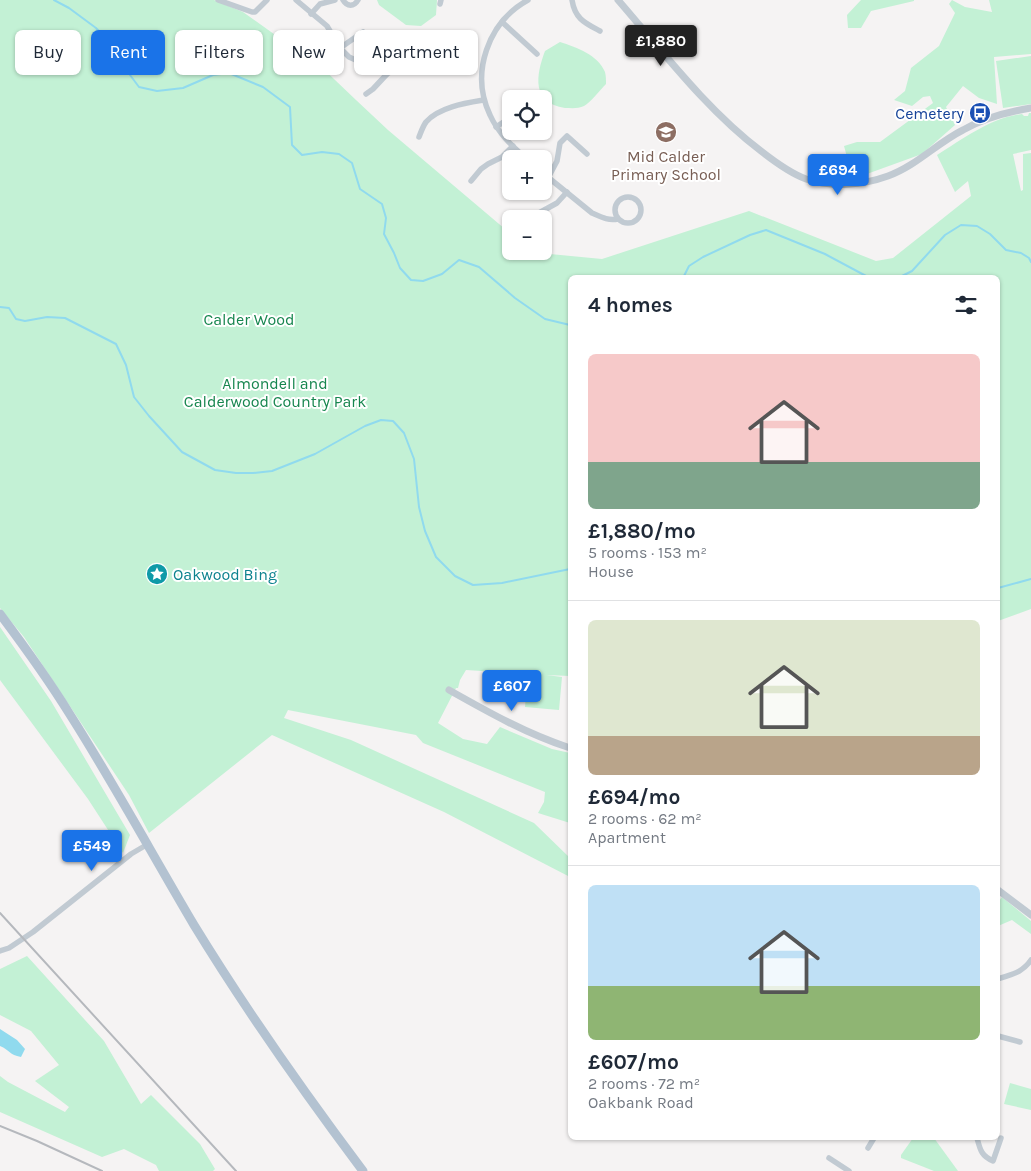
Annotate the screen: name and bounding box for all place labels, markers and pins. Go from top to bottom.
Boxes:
pin: £1,880 [620,24,702,67]
bus stop icon: Cemetery [968,101,992,125]
place label: Cemetery [895,104,965,123]
school or university icon: Mid Calder Primary School [654,120,678,144]
place label: Mid Calder Primary School [611,147,721,184]
pin: £694 [808,154,868,196]
place icon: Oakwood Bing [145,562,169,586]
place label: Oakwood Bing [173,565,277,584]
pin: £607 [482,670,542,712]
pin: £549 [62,830,122,872]

